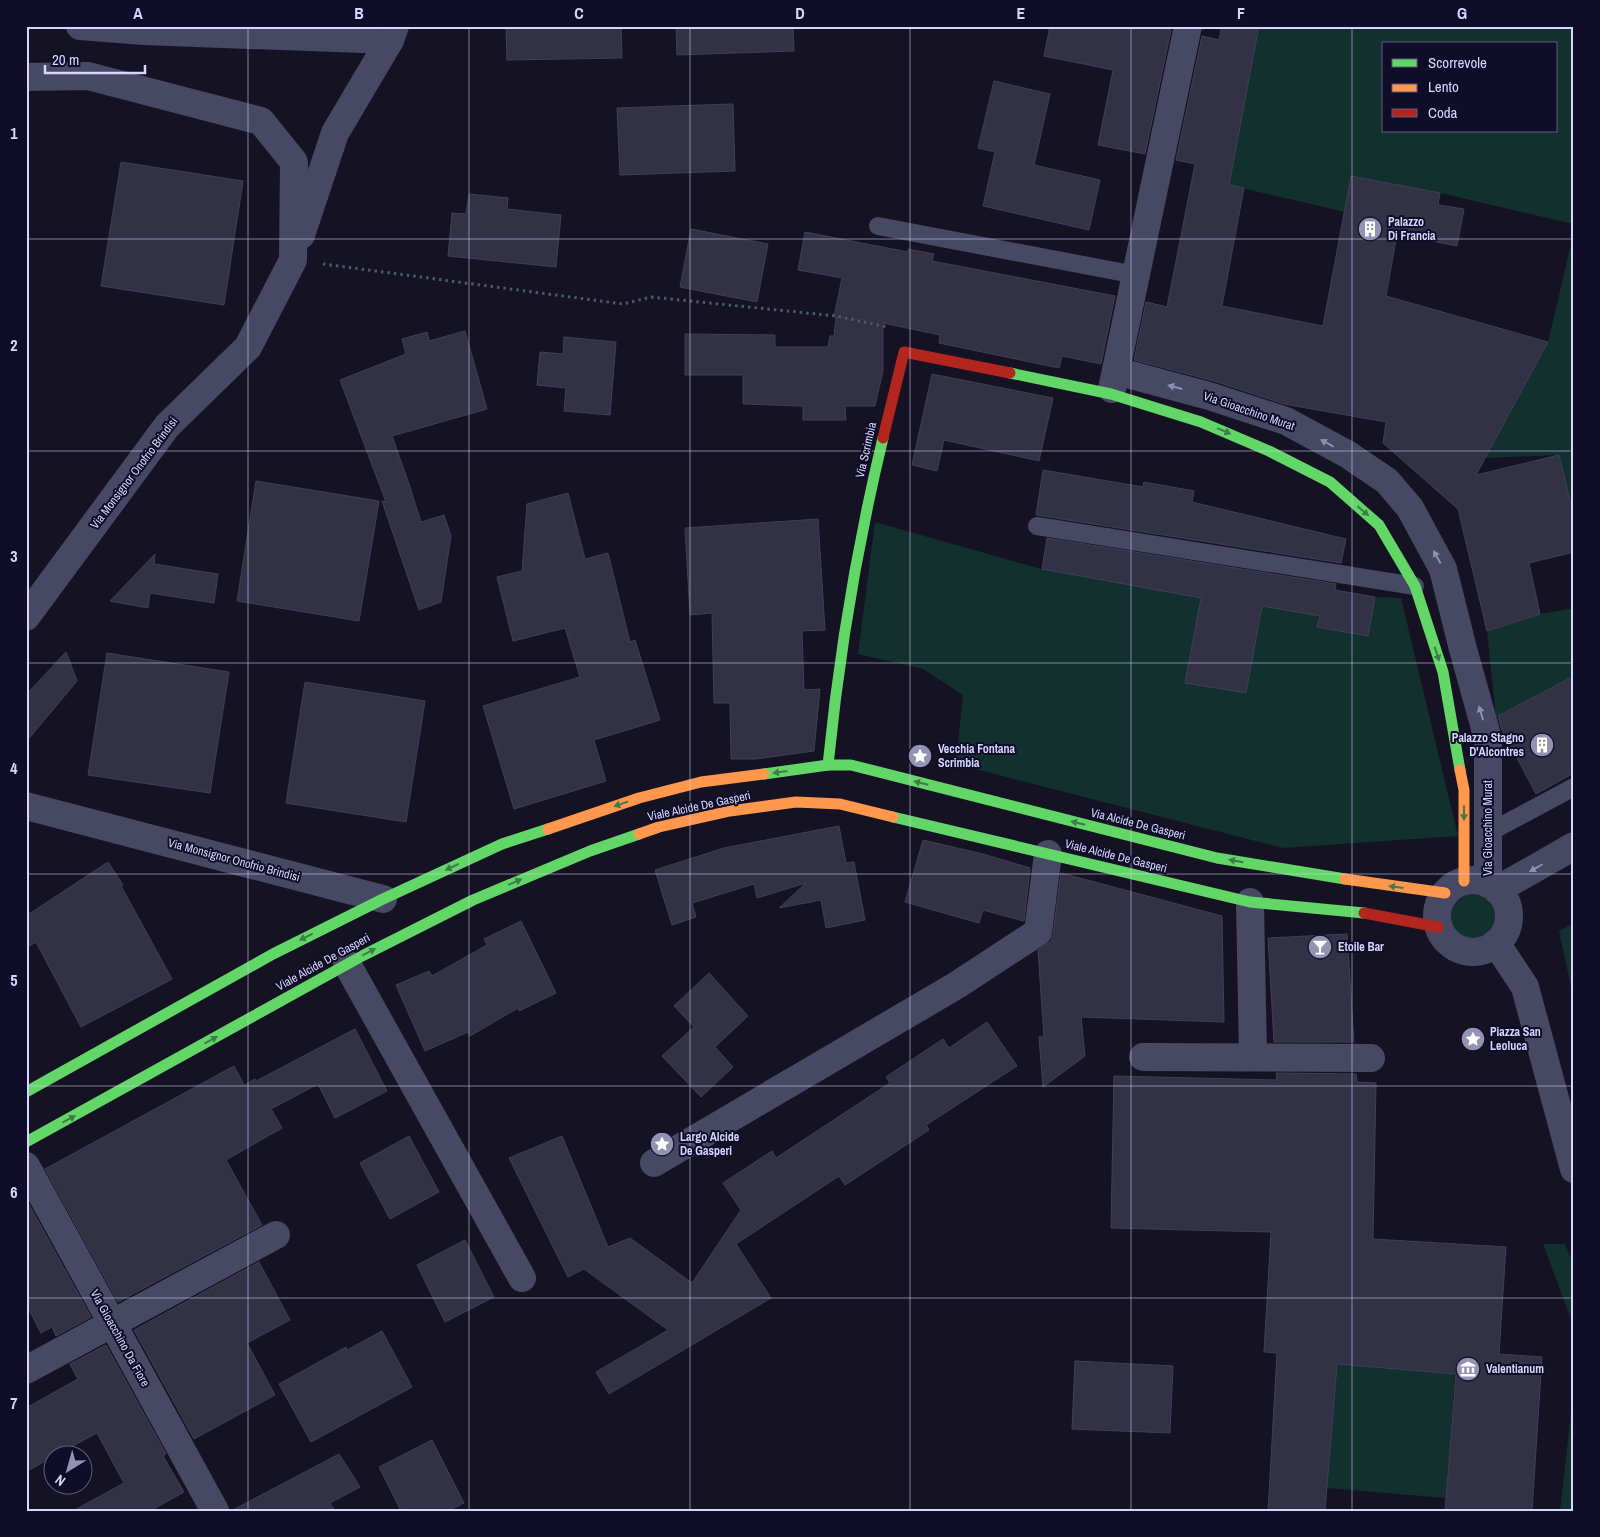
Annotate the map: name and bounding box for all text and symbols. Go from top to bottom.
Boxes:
text: A [133,2,143,24]
text: B [354,2,364,24]
text: C [574,2,584,24]
text: D [795,2,805,24]
text: E [1017,2,1026,24]
text: F [1237,2,1245,24]
text: G [1457,2,1467,24]
scale bar [45,42,145,74]
legend [1382,42,1558,132]
text: 20 m [52,49,79,70]
text: Scorrevole [1428,52,1487,73]
text: Lento [1428,76,1459,97]
text: Coda [1428,102,1458,123]
text: 1 [10,122,18,144]
place label: Palazzo Di Francia [1388,214,1436,244]
building icon: Palazzo Di Francia [1357,216,1383,242]
text: 2 [10,334,18,356]
one-way arrow [1168,383,1183,391]
street label: Via Gioacchino Murat [1201,388,1297,434]
street label: Via Monsignor Onofrio Brindisi [87,414,181,532]
street label: Via Scrimbia [852,420,880,479]
one-way arrow [1216,428,1231,436]
one-way arrow [1320,439,1334,448]
one-way arrow [1357,506,1370,517]
text: 3 [10,545,18,567]
one-way arrow [1433,550,1441,565]
one-way arrow [1434,646,1441,661]
one-way arrow [1477,706,1485,721]
place label: Palazzo Stagno D'Alcontres [1452,730,1525,760]
building icon: Palazzo Stagno D'Alcontres [1529,732,1555,758]
place label: Vecchia Fontana Scrimbia [938,741,1016,771]
place icon: Vecchia Fontana Scrimbia [907,743,933,769]
text: 4 [10,757,18,779]
one-way arrow [771,768,787,776]
one-way arrow [913,779,928,787]
street label: Via Gioacchino Murat [1480,780,1496,876]
street label: Viale Alcide De Gasperi [646,787,752,825]
one-way arrow [613,800,628,808]
street label: Via Alcide De Gasperi [1089,804,1187,844]
one-way arrow [1460,805,1468,821]
one-way arrow [1071,819,1086,827]
street label: Via Monsignor Onofrio Brindisi [166,835,302,885]
street label: Viale Alcide De Gasperi [1063,836,1169,876]
one-way arrow [1227,857,1243,865]
one-way arrow [445,863,460,872]
one-way arrow [1529,863,1542,872]
one-way arrow [508,878,522,886]
one-way arrow [1388,883,1404,891]
street label: Viale Alcide De Gasperi [273,930,373,994]
one-way arrow [299,934,313,942]
bar icon: Etoile Bar [1307,934,1333,960]
place label: Etoile Bar [1338,939,1384,955]
one-way arrow [361,948,376,956]
text: 5 [10,969,18,991]
place label: Piazza San Leoluca [1490,1024,1541,1054]
place icon: Piazza San Leoluca [1460,1026,1486,1052]
one-way arrow [204,1036,219,1044]
one-way arrow [62,1115,77,1123]
place label: Largo Alcide De Gasperi [680,1129,740,1159]
place icon: Largo Alcide De Gasperi [649,1131,675,1157]
text: 6 [10,1181,18,1203]
street label: Via Gioacchino Da Fiore [87,1287,153,1389]
museum icon: Valentianum [1455,1356,1481,1382]
place label: Valentianum [1486,1361,1544,1377]
text: 7 [10,1392,18,1414]
north arrow [42,1444,92,1494]
text: N [51,1471,69,1490]

